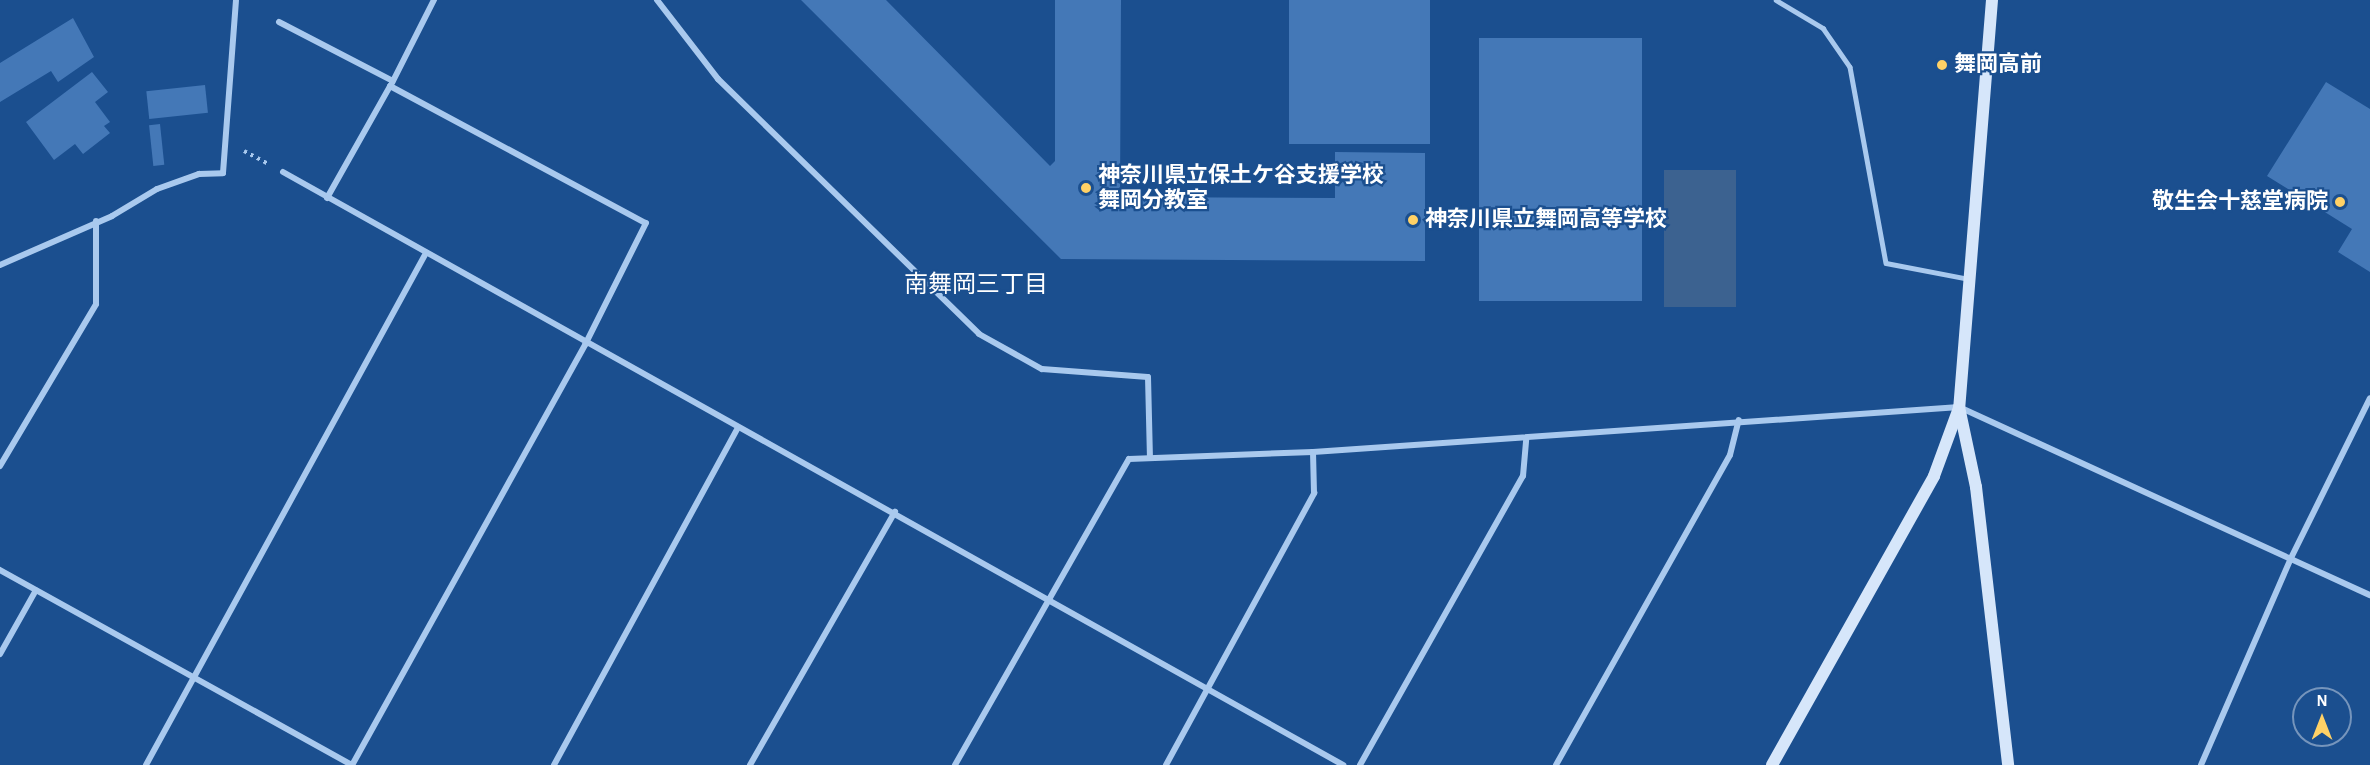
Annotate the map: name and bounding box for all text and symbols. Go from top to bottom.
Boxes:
place label: 舞岡高前 [1954,52,2042,78]
marker: 舞岡高前 [1935,58,1949,72]
place label: 神奈川県立保土ケ谷支援学校 舞岡分教室 [1098,162,1384,214]
marker: 神奈川県立保土ケ谷支援学校 舞岡分教室 [1079,181,1093,195]
place label: 敬生会十慈堂病院 [2152,189,2328,215]
marker: 敬生会十慈堂病院 [2333,195,2347,209]
place label: 神奈川県立舞岡高等学校 [1425,207,1667,233]
marker: 神奈川県立舞岡高等学校 [1406,213,1420,227]
district label: 南舞岡三丁目 [904,272,1048,300]
north arrow [2292,687,2352,747]
text: N [2316,693,2328,709]

